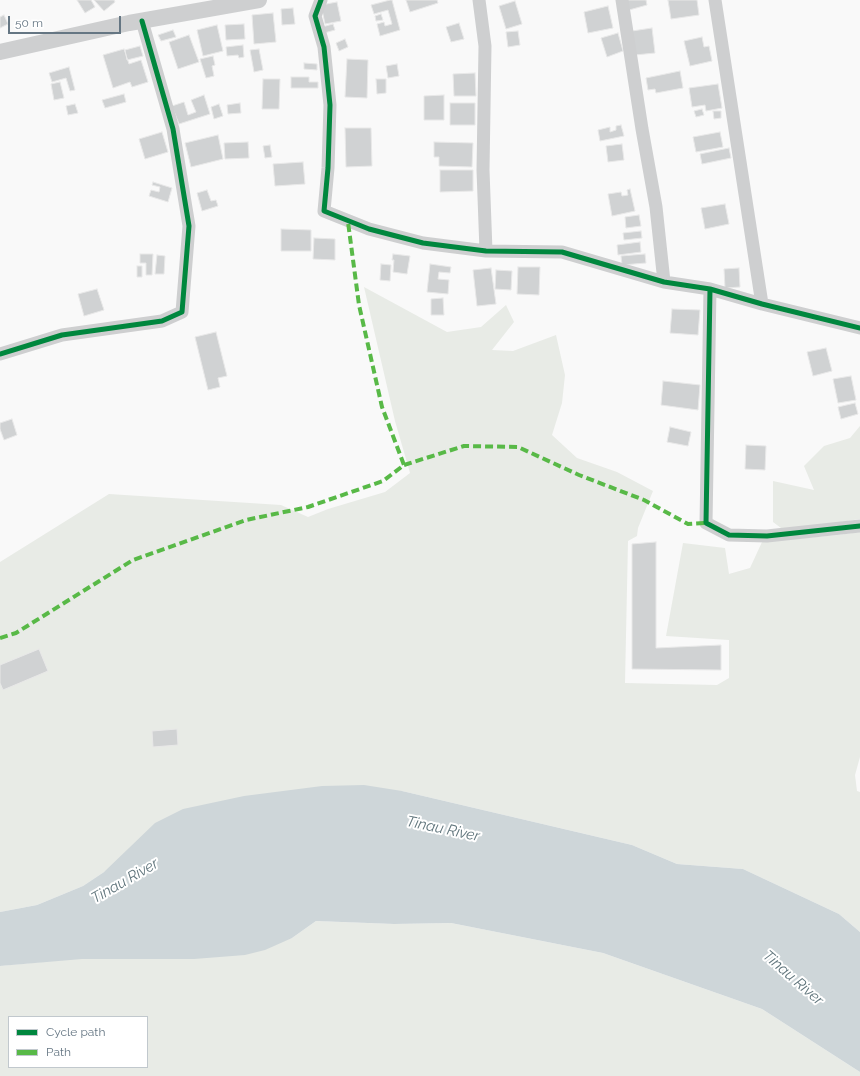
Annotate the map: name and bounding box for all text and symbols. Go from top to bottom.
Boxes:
scale bar [10,8,123,34]
text: 50 m [15,16,43,30]
water label: Tinau River [405,812,481,846]
water label: Tinau River [88,855,162,907]
water label: Tinau River [759,947,827,1009]
legend [8,1016,148,1068]
text: Cycle path [46,1025,105,1039]
text: Path [46,1045,71,1059]

